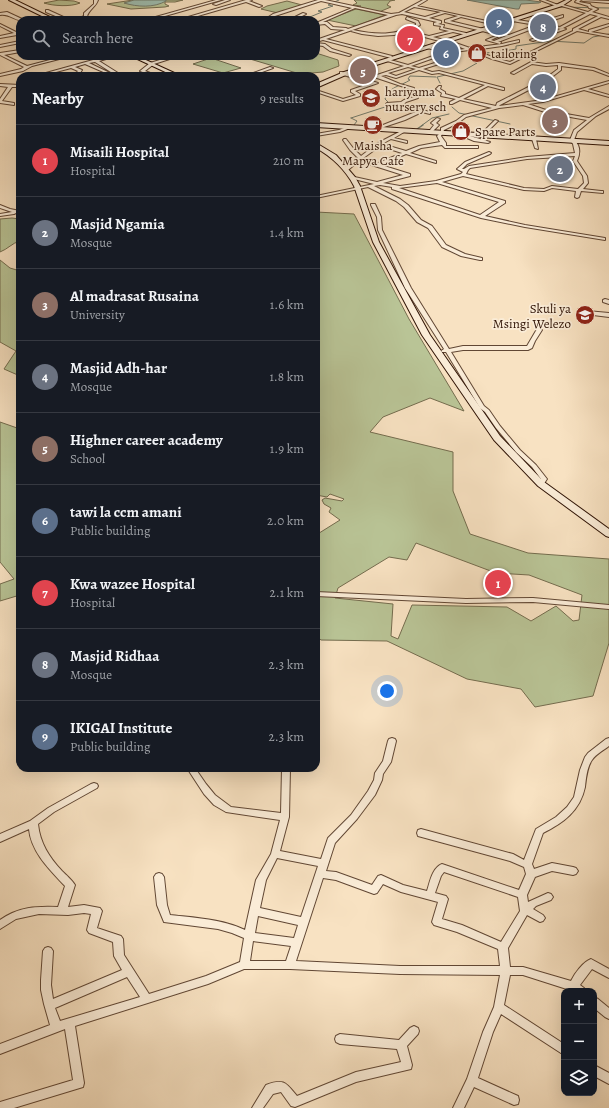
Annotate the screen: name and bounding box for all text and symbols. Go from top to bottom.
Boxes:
pin: 9 [486,7,512,37]
pin: 8 [530,12,556,42]
search box [16,16,320,60]
pin: 7 [397,24,423,54]
icon: search [30,27,52,49]
text: Search here [62,28,133,48]
pin: 6 [433,38,459,68]
shop icon: tailoring [466,42,488,64]
place label: tailoring [491,45,537,62]
pin: 5 [350,56,376,86]
pin: 4 [530,72,556,102]
place label: hariyama nursery sch [385,83,446,115]
text: Nearby [32,87,83,110]
school or university icon: hariyama nursery sch [360,87,382,109]
text: 9 results [260,90,304,107]
pin: 3 [542,106,568,136]
cafe icon: Maisha Mapya Cafe [362,114,384,136]
shop icon: Spare Parts [450,120,472,142]
place label: Spare Parts [475,123,536,140]
place label: Maisha Mapya Cafe [342,137,404,169]
text: Misaili Hospital [70,142,169,162]
text: 1 [43,152,47,169]
text: 210 m [273,152,304,169]
pin: 2 [547,154,573,184]
text: Hospital [70,162,115,179]
text: Masjid Ngamia [70,214,165,234]
text: 2 [42,224,48,241]
text: 1.4 km [270,224,304,241]
text: Mosque [70,234,112,251]
text: Al madrasat Rusaina [70,286,199,306]
text: 3 [42,296,48,313]
text: 1.6 km [270,296,304,313]
place label: Skuli ya Msingi Welezo [493,300,571,332]
school or university icon: Skuli ya Msingi Welezo [574,304,596,326]
text: University [70,306,125,323]
text: Masjid Adh-har [70,358,167,378]
text: 4 [42,368,48,385]
text: 1.8 km [269,368,304,385]
text: Mosque [70,378,112,395]
text: Highner career academy [70,430,223,450]
text: 5 [42,440,48,457]
text: 1.9 km [270,440,304,457]
text: School [70,450,105,467]
text: tawi la ccm amani [70,502,182,522]
text: 6 [42,512,48,529]
text: 2.0 km [267,512,304,529]
text: Public building [70,522,150,539]
pin: 1 [485,568,511,598]
text: Kwa wazee Hospital [70,574,195,594]
text: 7 [42,584,48,601]
text: 2.1 km [270,584,304,601]
text: Hospital [70,594,115,611]
text: Masjid Ridhaa [70,646,160,666]
text: 8 [42,656,48,673]
text: 2.3 km [269,656,304,673]
text: Mosque [70,666,112,683]
your location [377,681,397,701]
text: IKIGAI Institute [70,718,172,738]
text: 9 [42,728,48,745]
text: 2.3 km [269,728,304,745]
text: Public building [70,738,150,755]
map controls [561,988,597,1096]
button: + [561,988,597,1024]
button: − [561,1024,597,1060]
button: layers [561,1060,597,1096]

